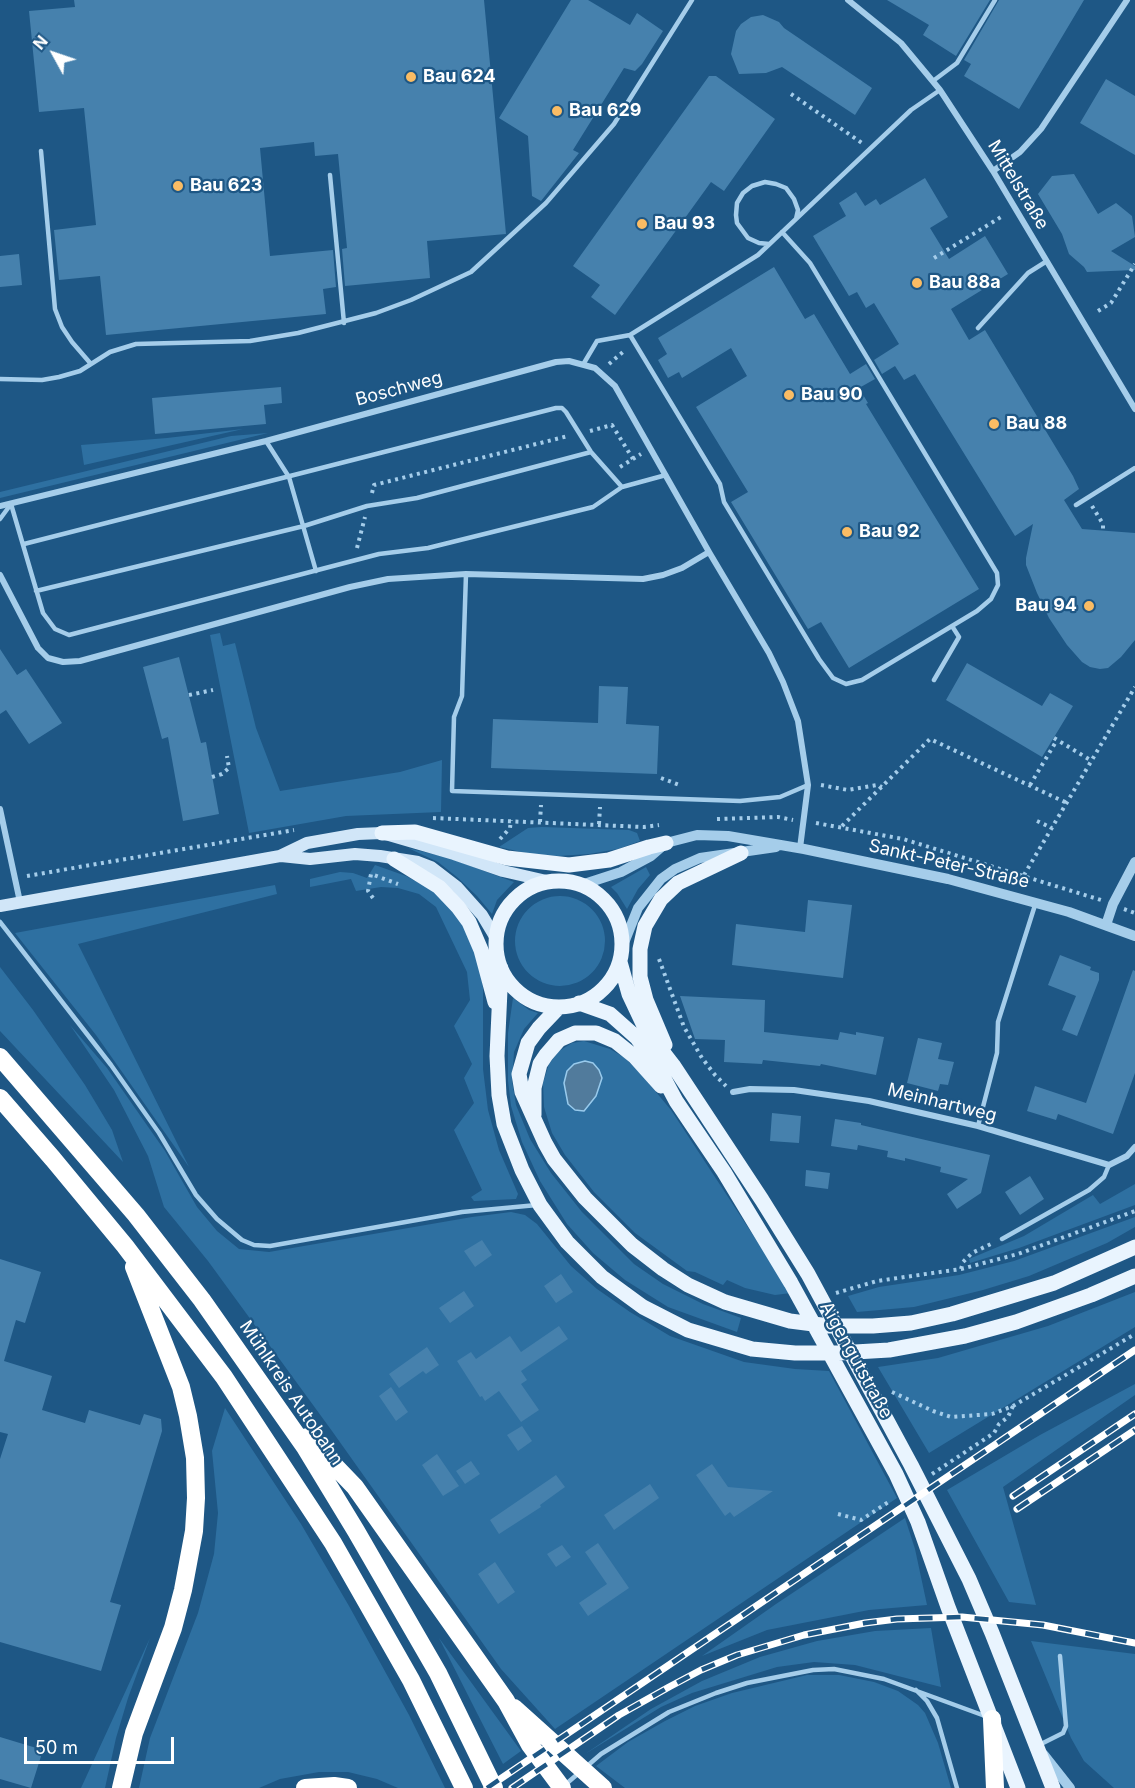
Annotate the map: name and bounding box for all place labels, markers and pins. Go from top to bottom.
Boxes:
place label: Bau 624 [423,66,496,88]
marker: Bau 624 [404,70,418,84]
place label: Bau 629 [569,100,642,122]
marker: Bau 629 [550,104,564,118]
place label: Bau 623 [190,175,262,197]
marker: Bau 623 [171,179,185,193]
place label: Bau 93 [654,213,715,235]
marker: Bau 93 [635,217,649,231]
place label: Bau 88a [929,272,1001,294]
marker: Bau 88a [910,276,924,290]
place label: Bau 90 [801,384,863,406]
marker: Bau 90 [782,388,796,402]
place label: Bau 88 [1006,413,1067,435]
marker: Bau 88 [987,417,1001,431]
place label: Bau 92 [859,521,920,543]
marker: Bau 92 [840,525,854,539]
place label: Bau 94 [1015,595,1077,617]
marker: Bau 94 [1082,599,1096,613]

